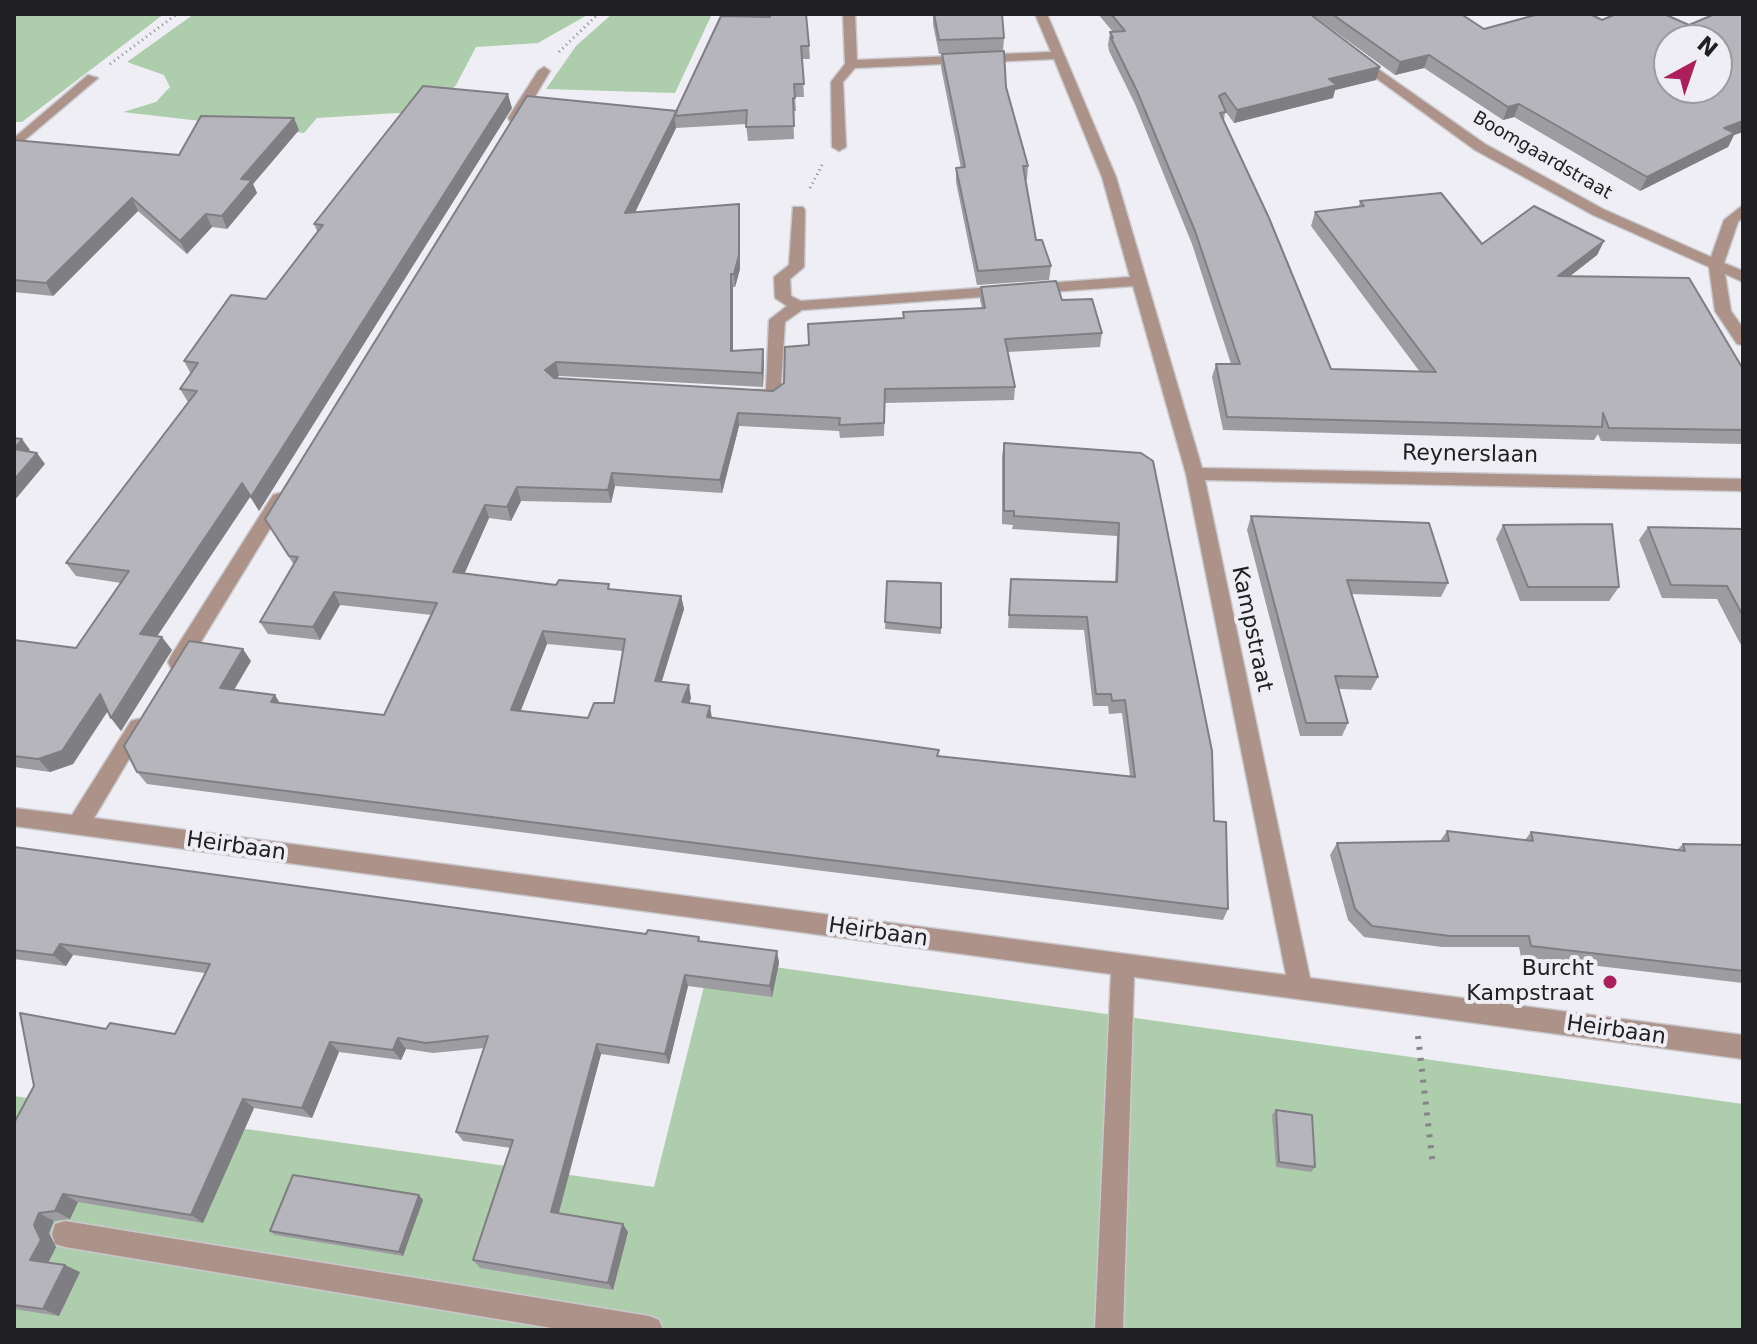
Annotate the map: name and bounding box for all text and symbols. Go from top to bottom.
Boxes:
north arrow [1653,24,1733,104]
text: N [1692,31,1723,62]
street label: Boomgaardstraat [1469,107,1615,205]
street label: Reynerslaan [1402,441,1538,469]
street label: Kampstraat [1225,564,1277,694]
street label: Heirbaan [185,827,287,867]
street label: Heirbaan [827,913,929,953]
place label: Burcht Kampstraat [1466,956,1594,1008]
marker: Burcht Kampstraat [1601,973,1619,991]
street label: Heirbaan [1565,1011,1667,1051]

